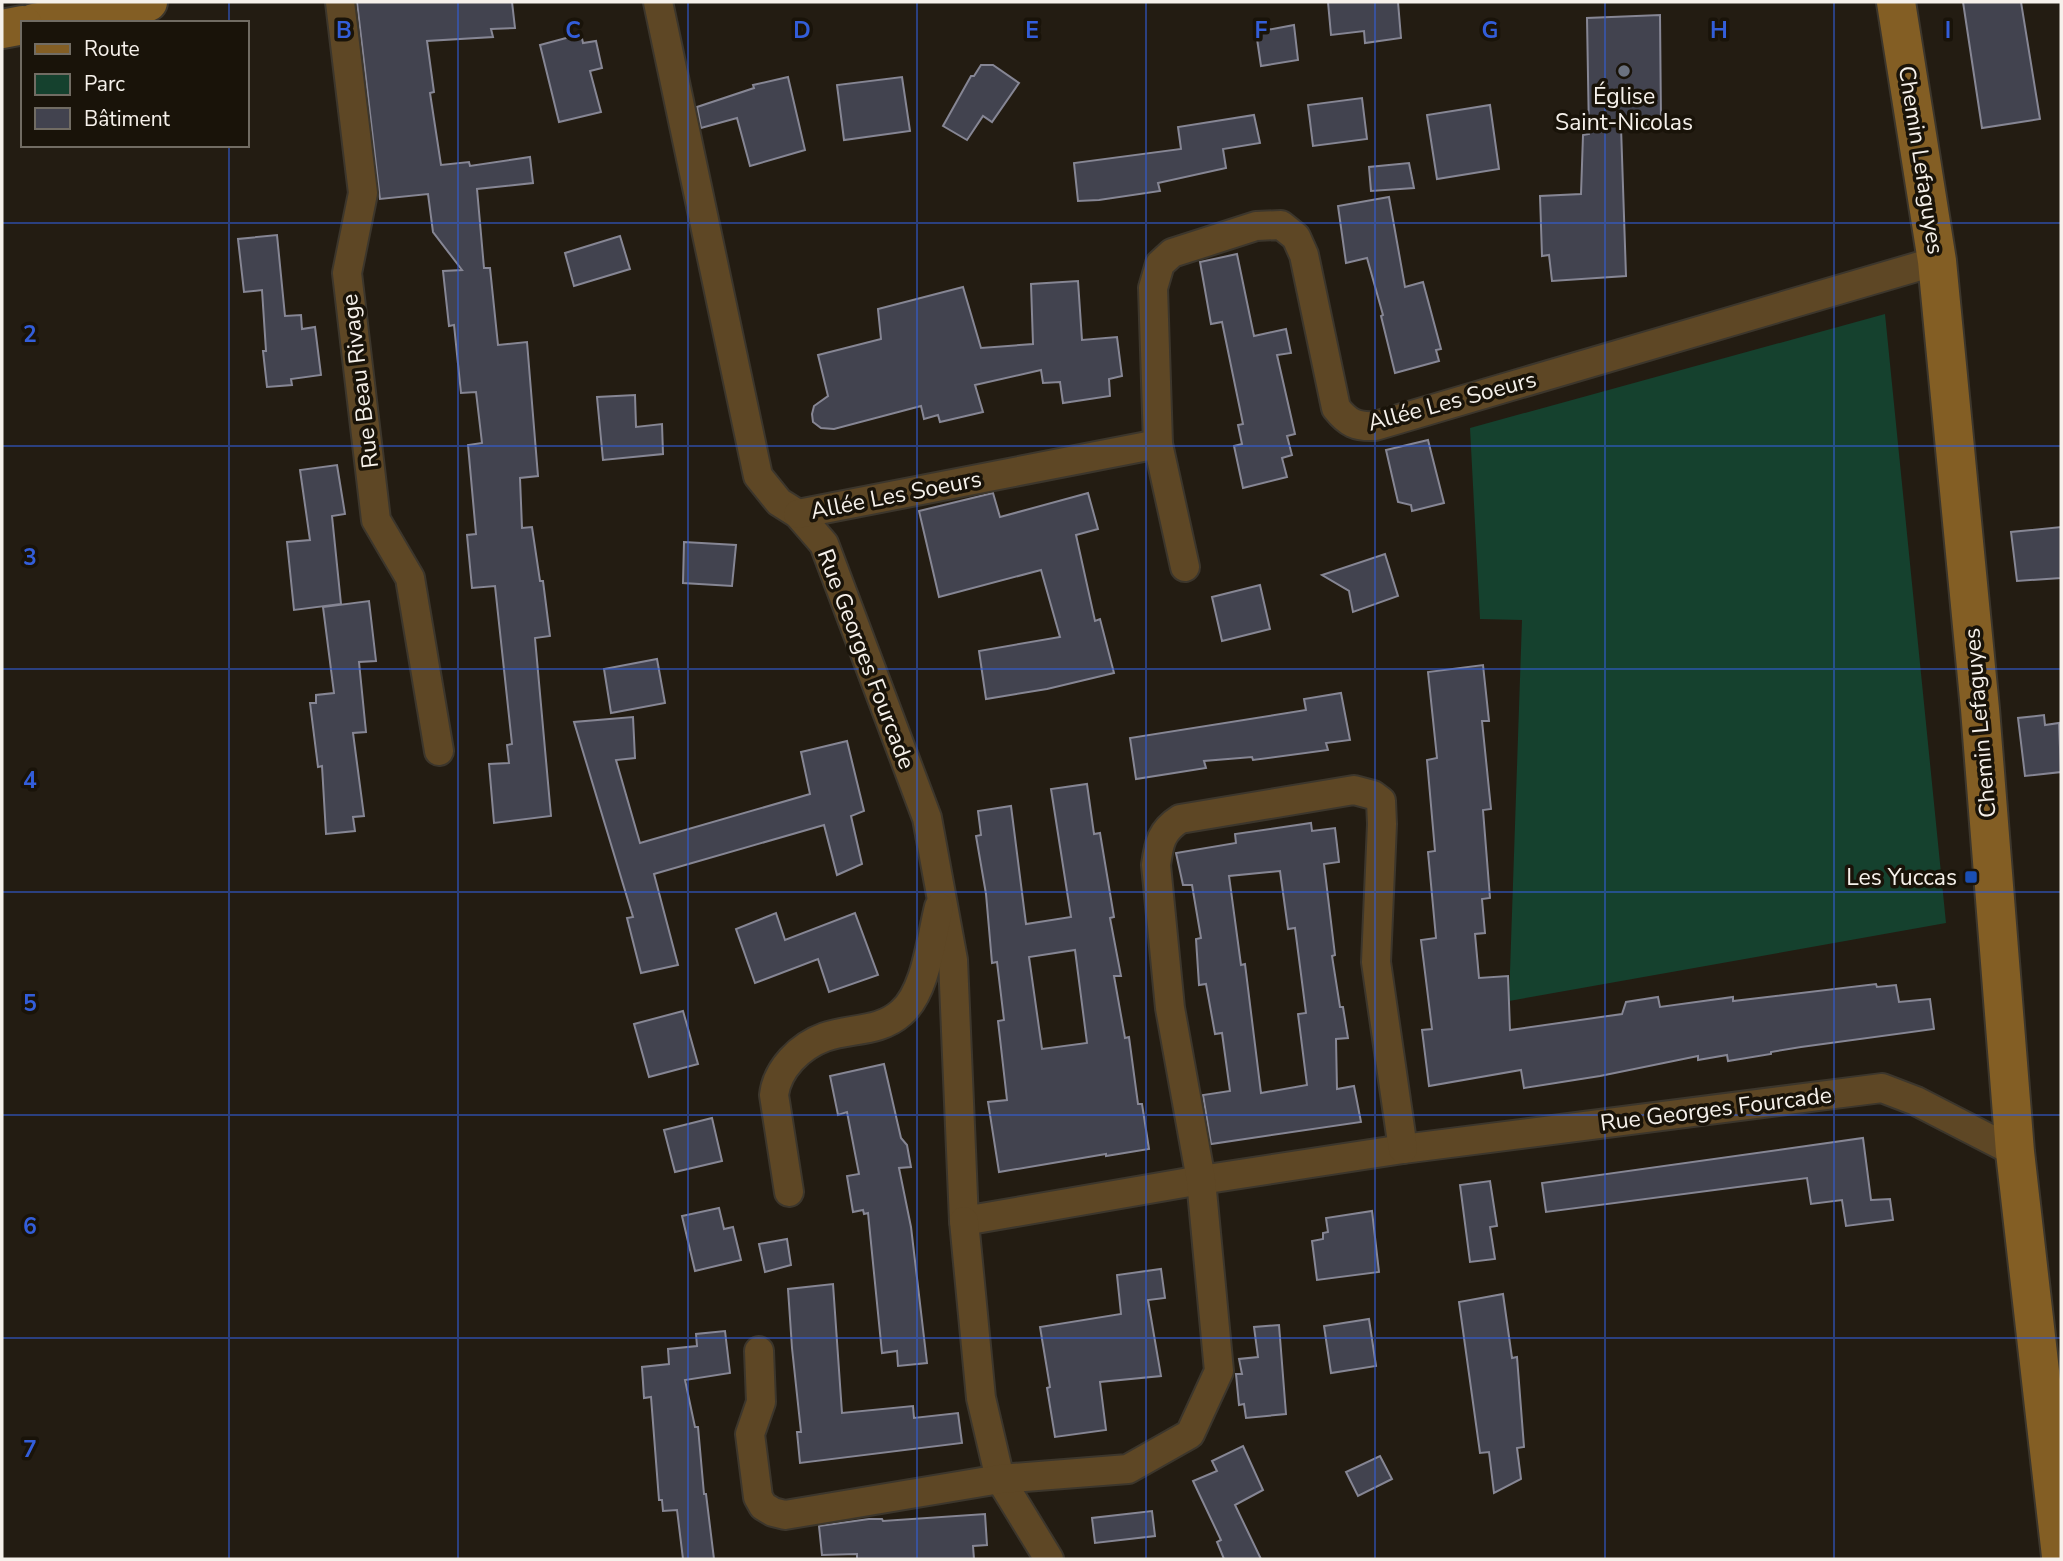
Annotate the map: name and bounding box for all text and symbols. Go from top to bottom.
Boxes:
text: B [336,15,352,46]
text: C [565,15,581,46]
text: D [793,15,811,46]
text: E [1025,15,1039,46]
text: F [1255,15,1268,46]
text: G [1482,15,1498,46]
text: H [1710,15,1728,46]
text: I [1945,15,1951,46]
legend [21,21,248,147]
text: Route [84,35,140,63]
marker: Église Saint-Nicolas [1616,63,1632,79]
street label: Chemin Lefaguyes [1891,64,1951,256]
text: Parc [84,70,125,98]
place label: Église Saint-Nicolas [1555,81,1693,138]
text: Bâtiment [84,105,171,133]
street label: Rue Beau Rivage [334,292,386,470]
text: 2 [23,319,37,350]
street label: Allée Les Soeurs [1364,364,1540,438]
street label: Allée Les Soeurs [808,463,984,527]
text: 3 [23,542,37,573]
street label: Rue Georges Fourcade [810,545,922,773]
street label: Chemin Lefaguyes [1956,627,2004,819]
text: 4 [23,765,37,796]
place label: Les Yuccas [1846,862,1957,893]
marker: Les Yuccas [1963,869,1979,885]
text: 5 [23,988,37,1019]
street label: Rue Georges Fourcade [1598,1079,1834,1139]
text: 6 [23,1211,37,1242]
text: 7 [23,1434,37,1465]

